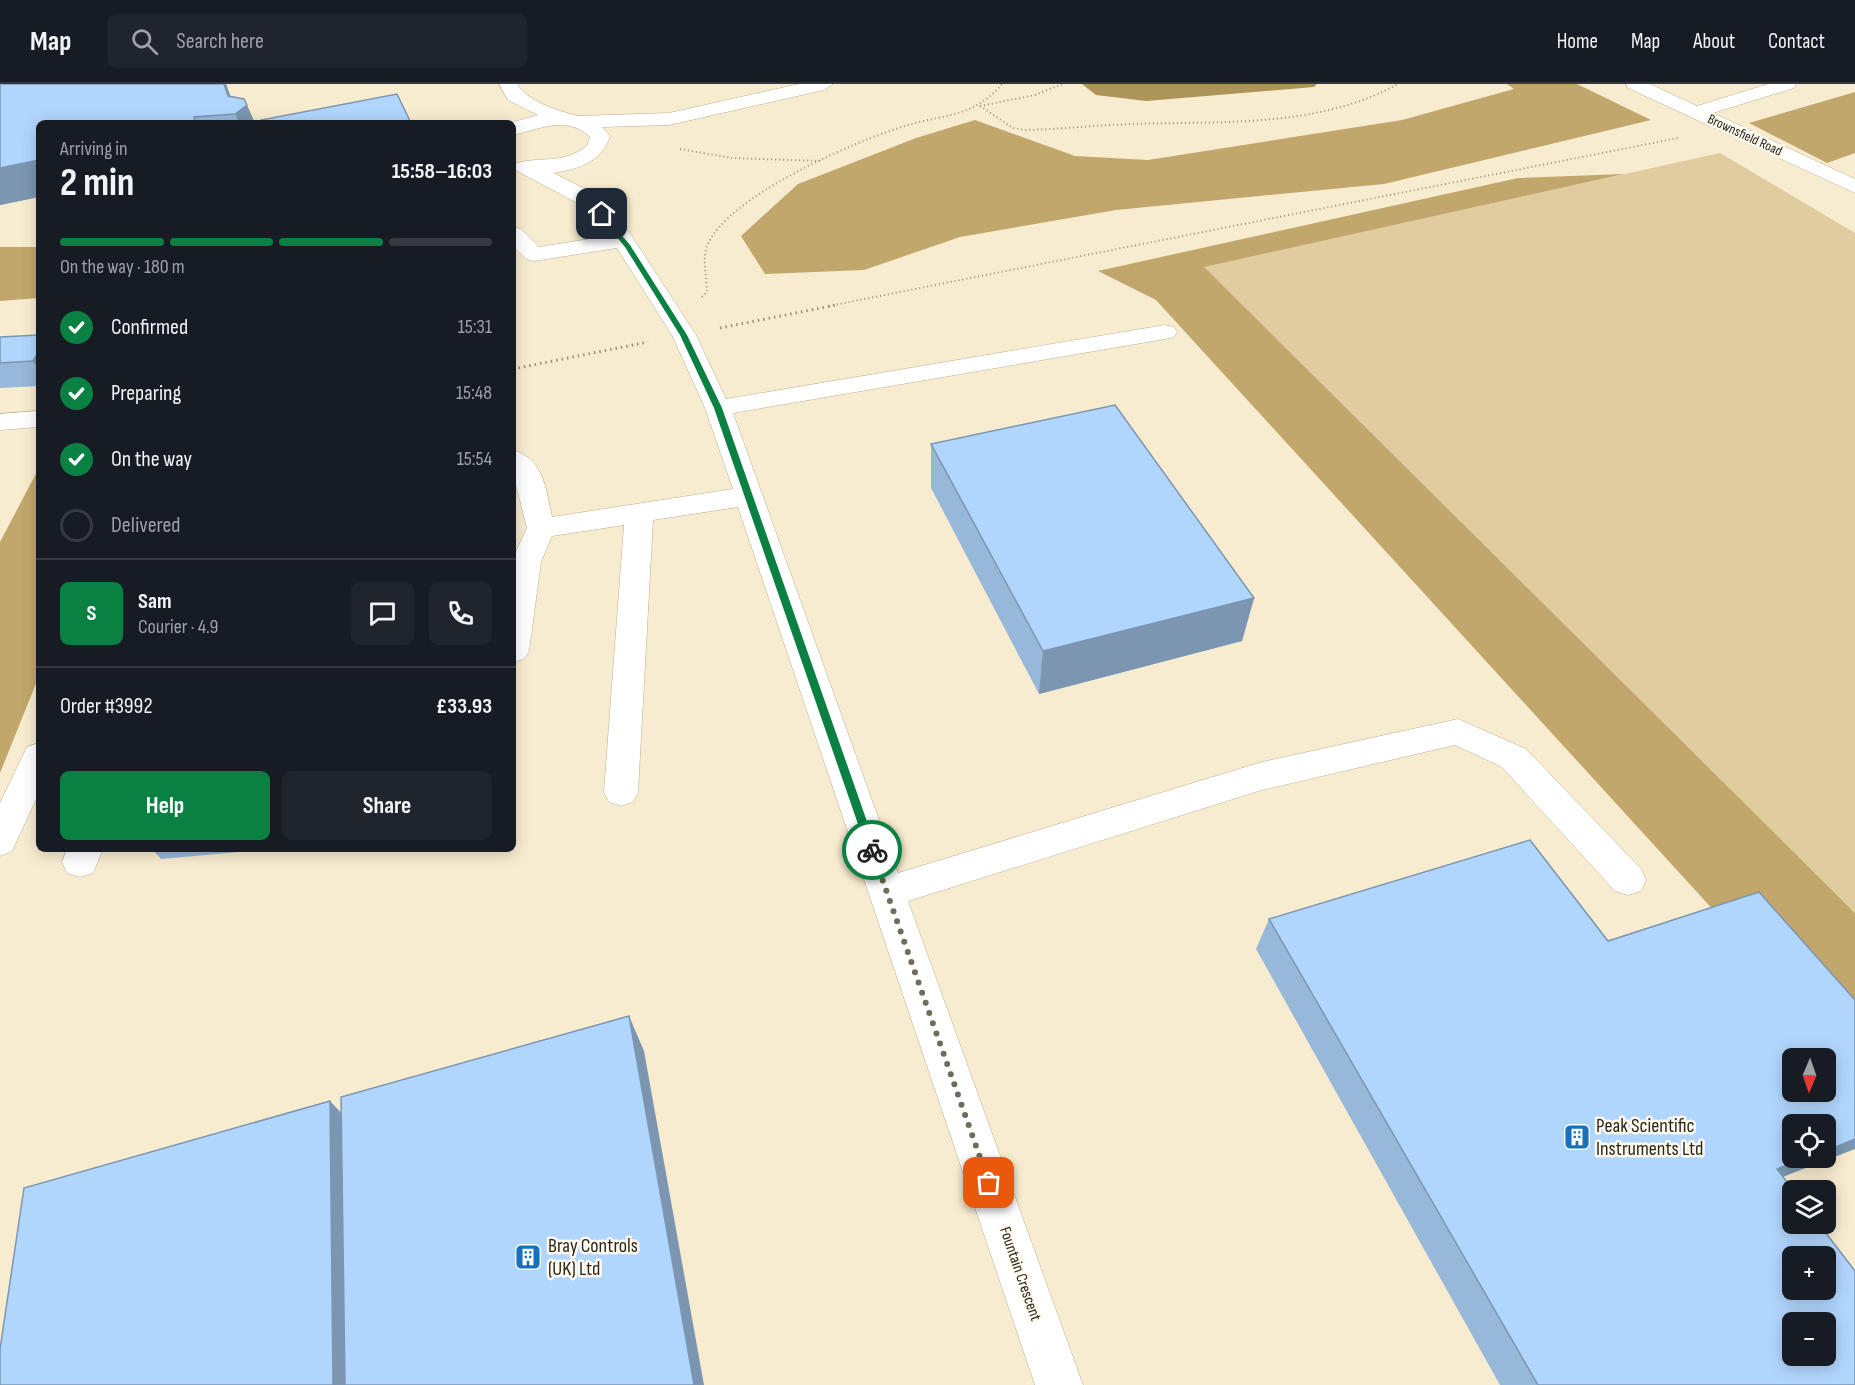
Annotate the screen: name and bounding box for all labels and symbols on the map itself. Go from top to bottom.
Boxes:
street label: Brownsfield Road [1705,110,1785,160]
pin [576,188,627,239]
courier [842,820,902,880]
north arrow [1782,1048,1836,1102]
place label: Peak Scientific Instruments Ltd [1596,1114,1703,1161]
building icon: Peak Scientific Instruments Ltd [1562,1122,1592,1152]
pin [963,1157,1014,1208]
street label: Fountain Crescent [995,1224,1045,1324]
place label: Bray Controls (UK) Ltd [548,1234,638,1281]
building icon: Bray Controls (UK) Ltd [513,1242,543,1272]

